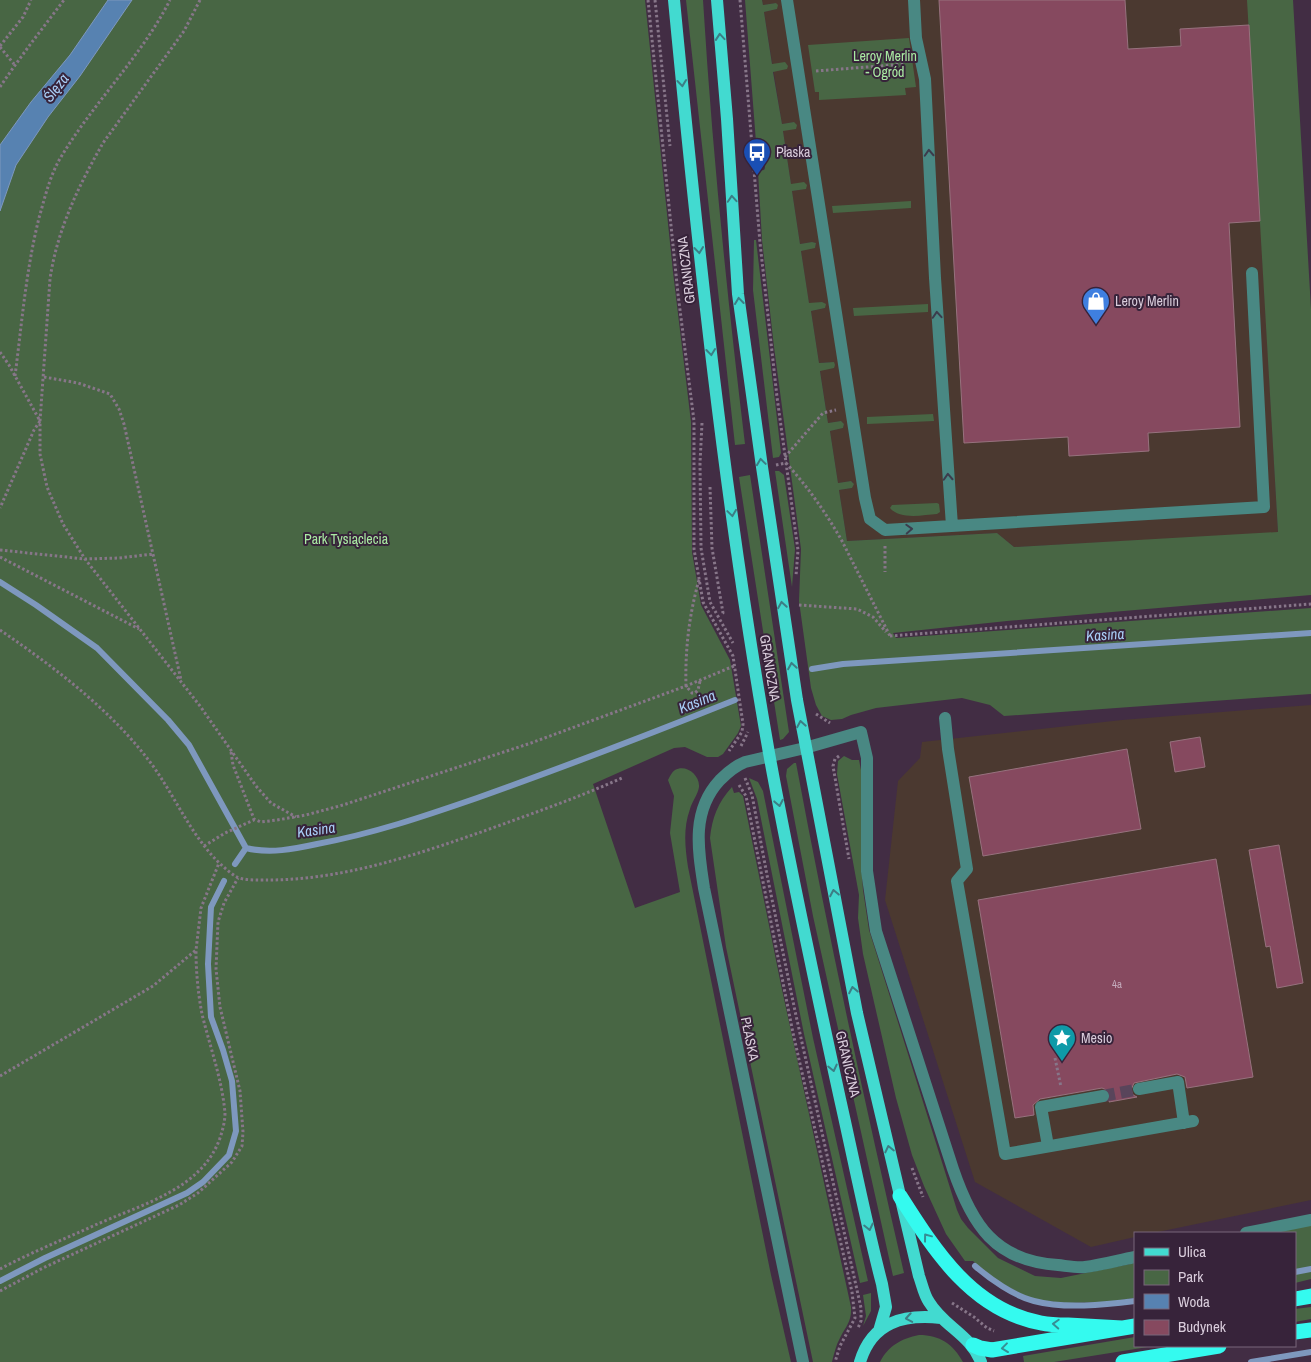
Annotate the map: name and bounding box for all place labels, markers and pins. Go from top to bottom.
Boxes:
bus stop icon: Płaska [742,137,772,176]
place label: Płaska [776,143,811,161]
shop icon: Leroy Merlin [1081,286,1111,325]
place label: Leroy Merlin [1115,292,1179,310]
place icon: Mesio [1047,1023,1077,1062]
place label: Mesio [1081,1029,1112,1047]

